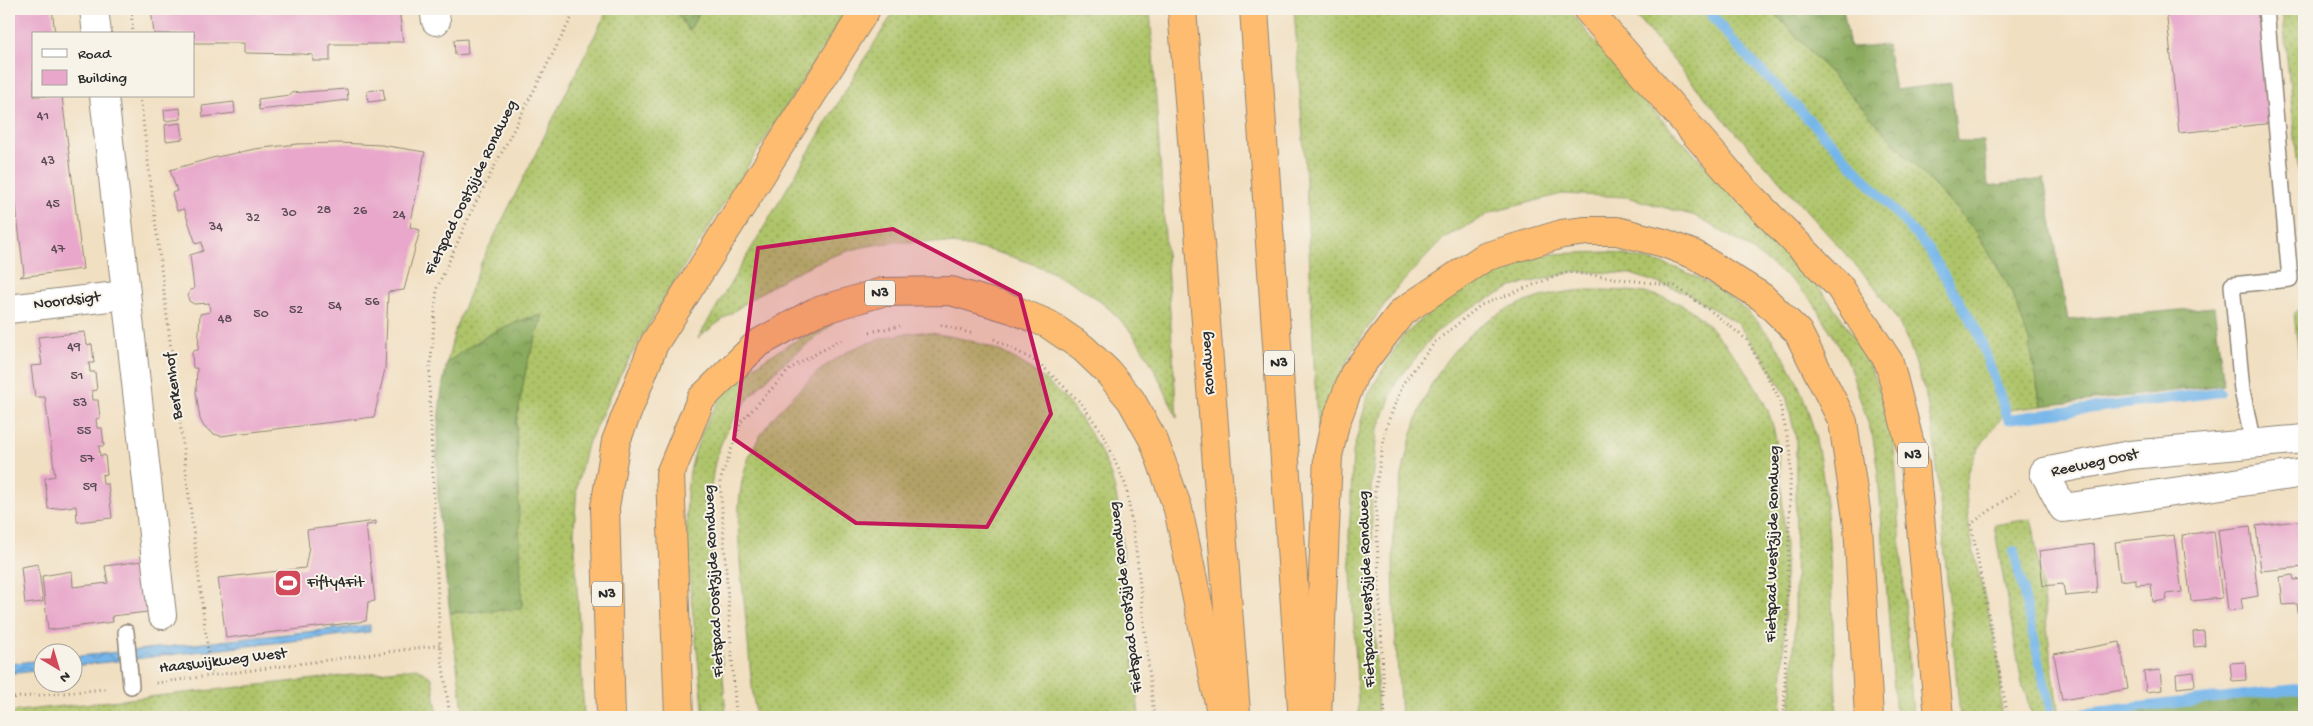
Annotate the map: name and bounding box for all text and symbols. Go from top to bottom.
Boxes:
legend [32,32,195,98]
text: Road [78,46,112,64]
text: Building [77,70,127,88]
street label: Fietspad Oostzijde Rondweg [421,97,523,280]
house number: 41 [37,108,49,125]
house number: 43 [41,153,55,170]
house number: 45 [46,196,60,213]
house number: 28 [317,202,332,219]
house number: 26 [353,203,368,220]
house number: 30 [280,205,297,222]
house number: 24 [392,207,406,224]
house number: 32 [245,210,260,227]
house number: 34 [208,219,223,236]
house number: 47 [51,241,66,258]
road number: N3 [865,280,895,306]
street label: Noordsigt [33,288,103,316]
house number: 56 [365,294,380,311]
house number: 54 [328,298,342,315]
house number: 52 [289,302,303,319]
house number: 50 [253,306,269,323]
house number: 48 [218,311,232,328]
street label: Rondweg [1197,331,1221,395]
house number: 49 [67,339,81,356]
road number: N3 [1264,350,1294,376]
street label: Berkenhof [161,351,189,421]
house number: 51 [70,368,84,385]
house number: 53 [73,395,87,412]
house number: 55 [77,423,91,440]
road number: N3 [1898,442,1928,468]
street label: Reeweg Oost [2050,445,2142,483]
street label: Fietspad Westzijde Rondweg [1763,446,1785,643]
house number: 57 [80,451,95,468]
house number: 59 [83,479,97,496]
street label: Fietspad Oostzijde Rondweg [700,484,730,679]
street label: Fietspad Westzijde Rondweg [1355,490,1381,689]
street label: Fietspad Oostzijde Rondweg [1106,500,1148,695]
sports icon: Fifty4Fit [273,568,303,598]
place label: Fifty4Fit [306,574,365,593]
road number: N3 [592,582,622,606]
north arrow [32,644,82,694]
street label: Haaswijkweg West [158,645,289,679]
text: N [56,667,73,686]

